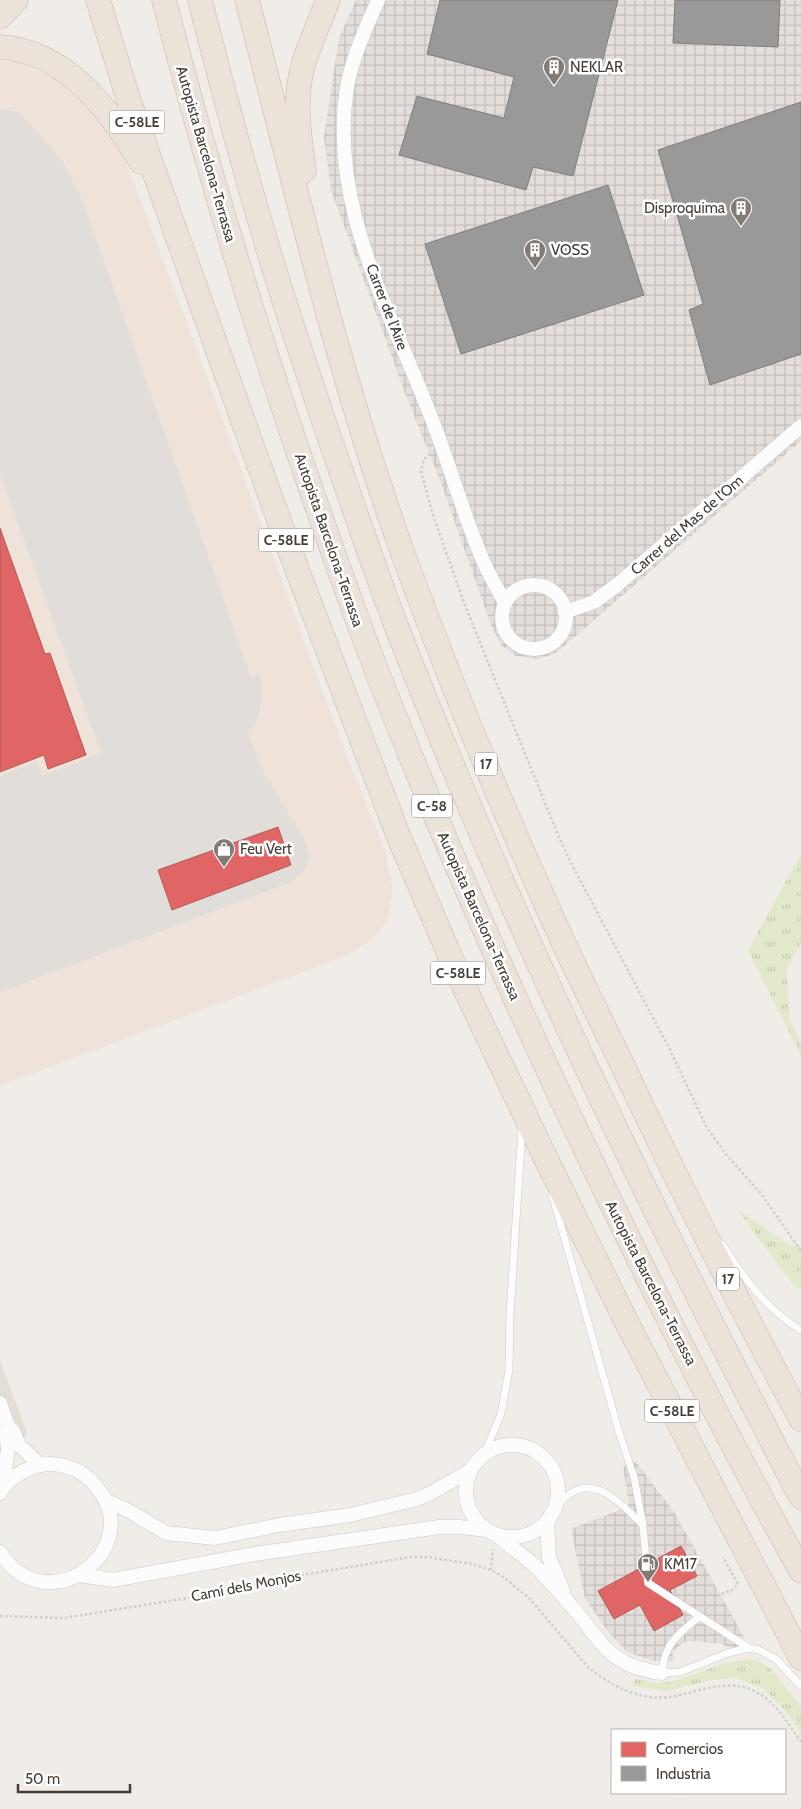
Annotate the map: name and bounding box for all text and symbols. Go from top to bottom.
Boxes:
building icon: NEKLAR [542,55,566,86]
place label: NEKLAR [570,58,623,76]
street label: Autopista Barcelona-Terrassa [172,64,240,245]
road number: C-58LE [110,110,164,134]
building icon: Disproquima [729,196,753,227]
place label: Disproquima [644,199,726,217]
building icon: VOSS [523,238,547,269]
place label: VOSS [551,241,589,259]
street label: Carrer de l'Aire [362,261,412,353]
street label: Autopista Barcelona-Terrassa [291,451,367,630]
street label: Carrer del Mas de l'Om [627,471,747,579]
road number: C-58LE [258,528,314,552]
road number: 17 [475,752,497,776]
road number: C-58 [412,794,452,818]
street label: Autopista Barcelona-Terrassa [434,829,525,1004]
shop icon: Feu Vert [212,837,236,868]
place label: Feu Vert [240,840,292,858]
road number: C-58LE [430,961,486,984]
street label: Autopista Barcelona-Terrassa [602,1198,701,1369]
road number: 17 [717,1268,739,1290]
road number: C-58LE [644,1400,700,1422]
fuel station icon: KM17 [636,1552,660,1583]
place label: KM17 [664,1555,697,1573]
street label: Camí dels Monjos [190,1567,302,1605]
legend [611,1729,786,1794]
text: Comercios [656,1740,723,1758]
scale bar [18,1762,130,1794]
text: Industria [656,1765,711,1783]
text: 50 m [25,1770,60,1788]

